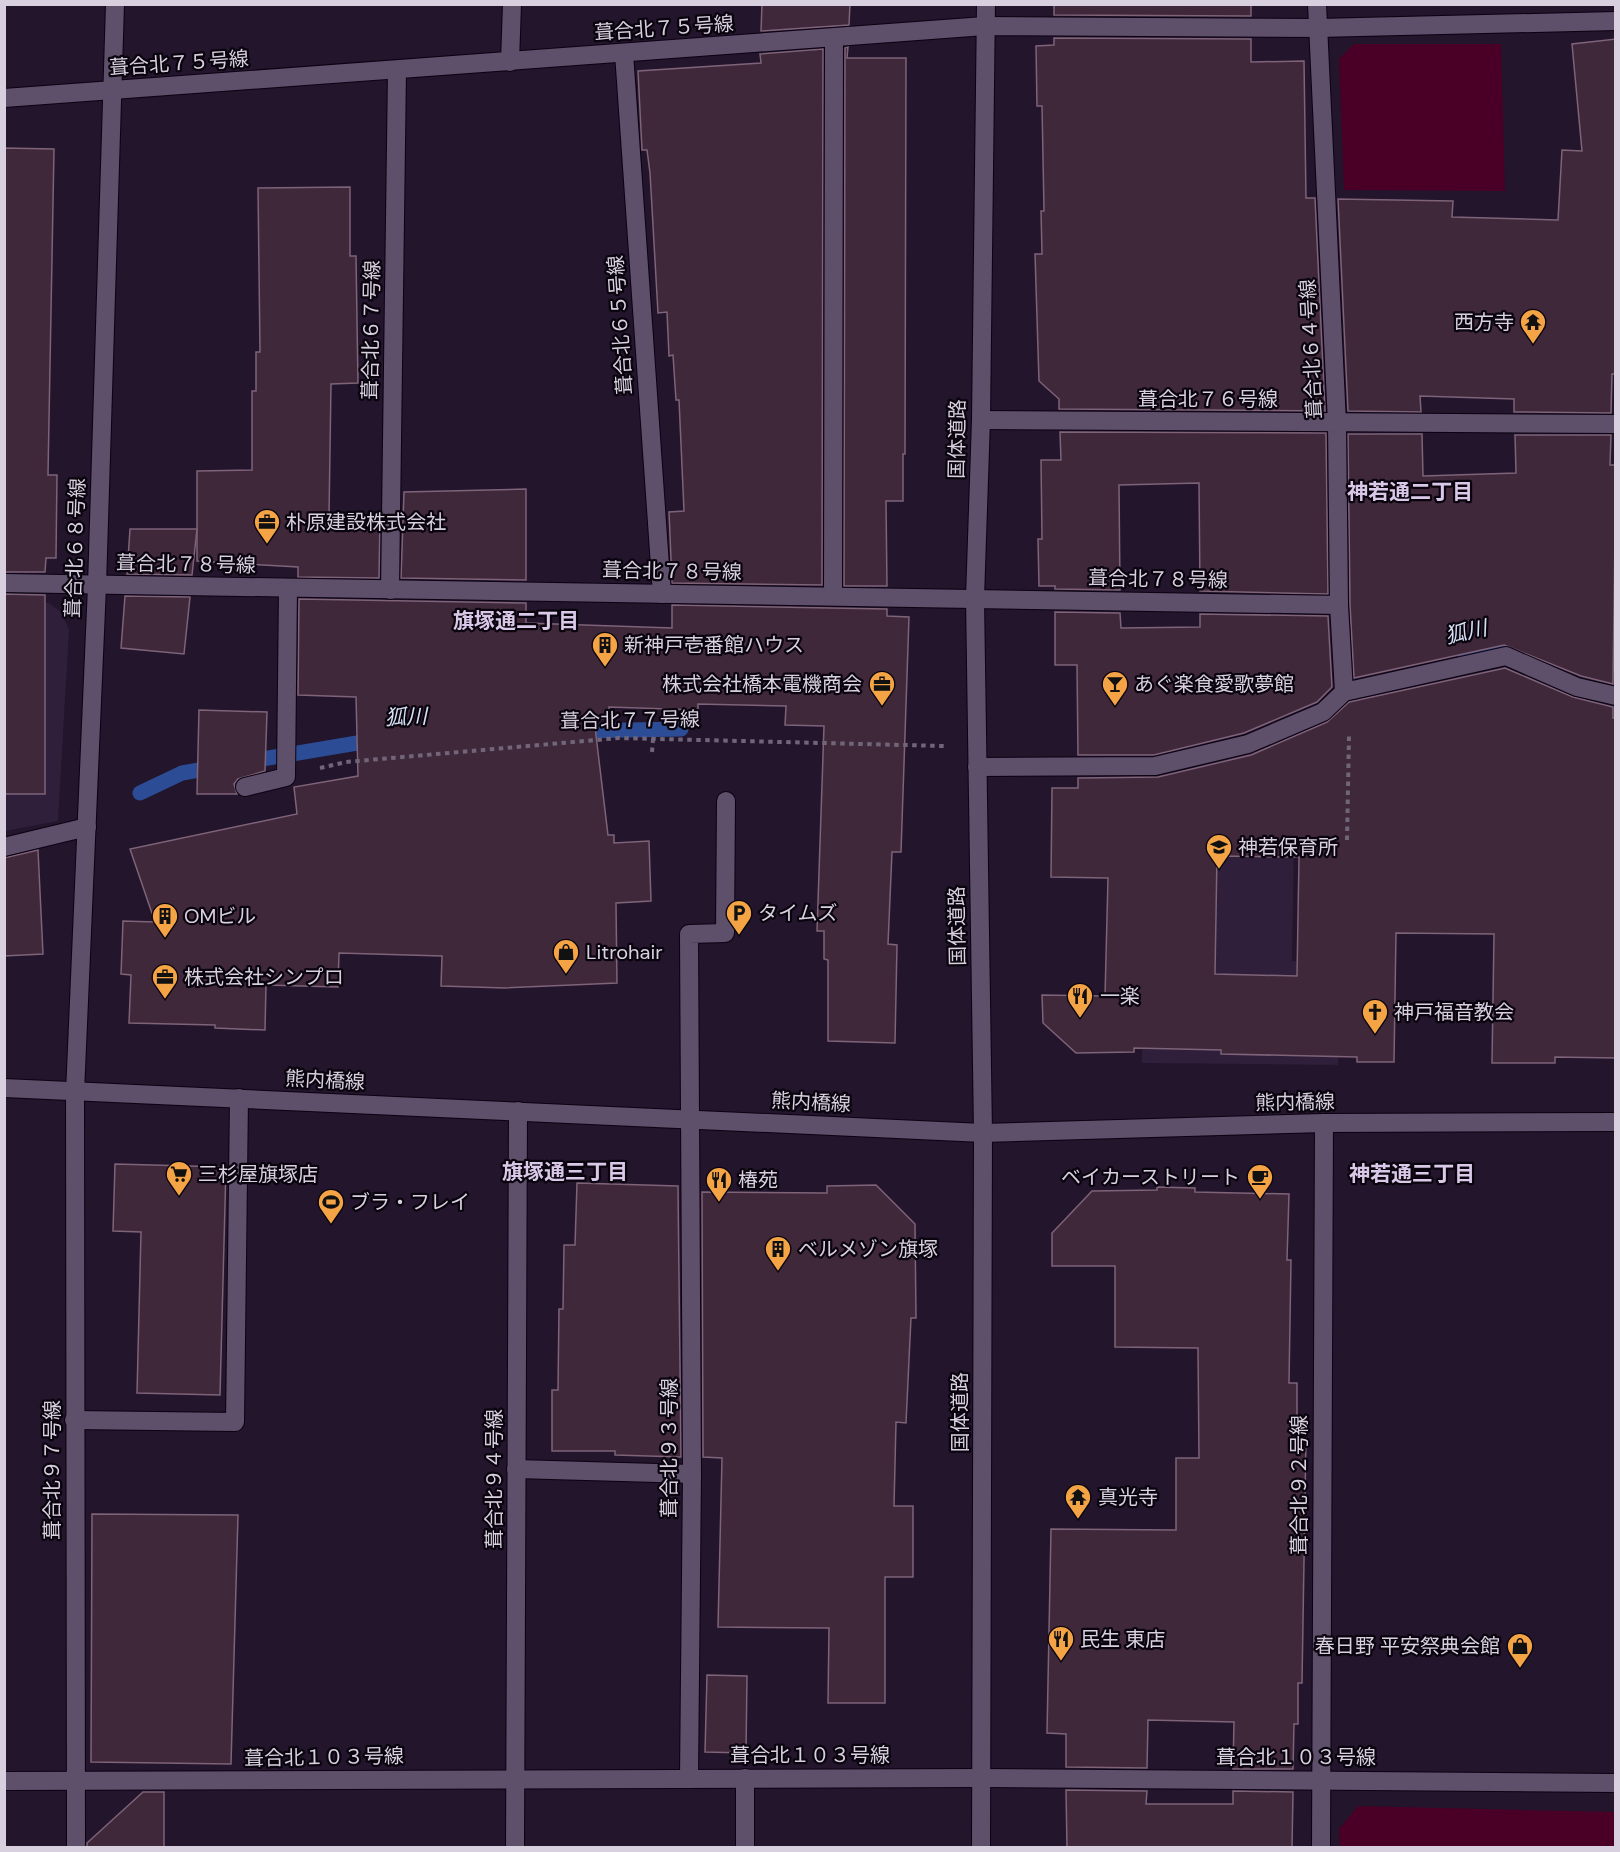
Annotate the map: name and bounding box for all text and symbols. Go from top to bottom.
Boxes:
street label: 葺合北７５号線 [593,10,735,46]
street label: 葺合北７５号線 [108,45,250,81]
street label: 葺合北６５号線 [602,254,638,396]
street label: 葺合北６７号線 [357,260,385,400]
street label: 葺合北６４号線 [1294,278,1328,420]
temple icon: 西方寺 [1518,307,1548,345]
place label: 西方寺 [1454,309,1514,335]
street label: 葺合北７６号線 [1138,386,1278,412]
street label: 国体道路 [943,399,971,479]
street label: 葺合北６８号線 [60,478,90,618]
district label: 神若通二丁目 [1347,478,1473,506]
office icon: 朴原建設株式会社 [252,507,282,545]
place label: 朴原建設株式会社 [286,509,446,535]
street label: 葺合北７８号線 [116,550,256,578]
street label: 葺合北７８号線 [602,557,742,585]
street label: 葺合北７８号線 [1088,565,1228,593]
district label: 旗塚通二丁目 [453,607,579,635]
water label: 狐川 [1443,614,1491,650]
building icon: 新神戸壱番館ハウス [590,630,620,668]
place label: 新神戸壱番館ハウス [624,632,804,658]
office icon: 株式会社橋本電機商会 [867,669,897,707]
bar icon: あぐ楽食愛歌夢館 [1100,669,1130,707]
place label: 株式会社橋本電機商会 [662,671,862,697]
place label: あぐ楽食愛歌夢館 [1134,671,1294,697]
water label: 狐川 [385,702,429,732]
street label: 葺合北７７号線 [560,706,700,734]
school or university icon: 神若保育所 [1204,832,1234,870]
place label: 神若保育所 [1238,834,1338,860]
street label: 国体道路 [943,886,971,966]
parking icon: タイムズ [724,898,754,936]
place label: タイムズ [758,900,838,926]
building icon: OMビル [150,901,180,939]
place label: OMビル [184,903,256,929]
shop icon: Litrohair [551,937,581,975]
place label: Litrohair [586,939,663,965]
office icon: 株式会社シンプロ [150,962,180,1000]
place label: 株式会社シンプロ [184,964,343,990]
restaurant icon: 一楽 [1065,981,1095,1019]
place label: 一楽 [1100,983,1140,1009]
church icon: 神戸福音教会 [1360,997,1390,1035]
place label: 神戸福音教会 [1394,999,1514,1025]
street label: 熊内橋線 [284,1065,366,1095]
street label: 熊内橋線 [770,1087,852,1117]
street label: 熊内橋線 [1255,1088,1335,1116]
district label: 旗塚通三丁目 [502,1158,628,1186]
supermarket icon: 三杉屋旗塚店 [164,1159,194,1197]
district label: 神若通三丁目 [1349,1160,1475,1188]
place label: 三杉屋旗塚店 [198,1161,318,1187]
cafe icon: ベイカーストリート [1245,1162,1275,1200]
place label: ベイカーストリート [1061,1164,1240,1190]
restaurant icon: 椿苑 [704,1165,734,1203]
place label: 椿苑 [738,1167,778,1193]
sports icon: ブラ・フレイ [316,1187,346,1225]
place label: ブラ・フレイ [350,1189,470,1215]
building icon: ベルメゾン旗塚 [763,1234,793,1272]
place label: ベルメゾン旗塚 [798,1236,938,1262]
street label: 国体道路 [947,1372,973,1452]
street label: 葺合北９３号線 [656,1378,682,1518]
street label: 葺合北９７号線 [39,1400,65,1540]
street label: 葺合北９４号線 [481,1409,507,1549]
street label: 葺合北９２号線 [1286,1415,1312,1555]
temple icon: 真光寺 [1063,1482,1093,1520]
place label: 真光寺 [1098,1484,1158,1510]
restaurant icon: 民生 東店 [1046,1624,1076,1662]
place label: 民生 東店 [1080,1626,1165,1652]
shop icon: 春日野 平安祭典会館 [1505,1631,1535,1669]
place label: 春日野 平安祭典会館 [1315,1633,1500,1659]
street label: 葺合北１０３号線 [730,1742,890,1768]
street label: 葺合北１０３号線 [244,1743,404,1771]
street label: 葺合北１０３号線 [1216,1744,1376,1770]

